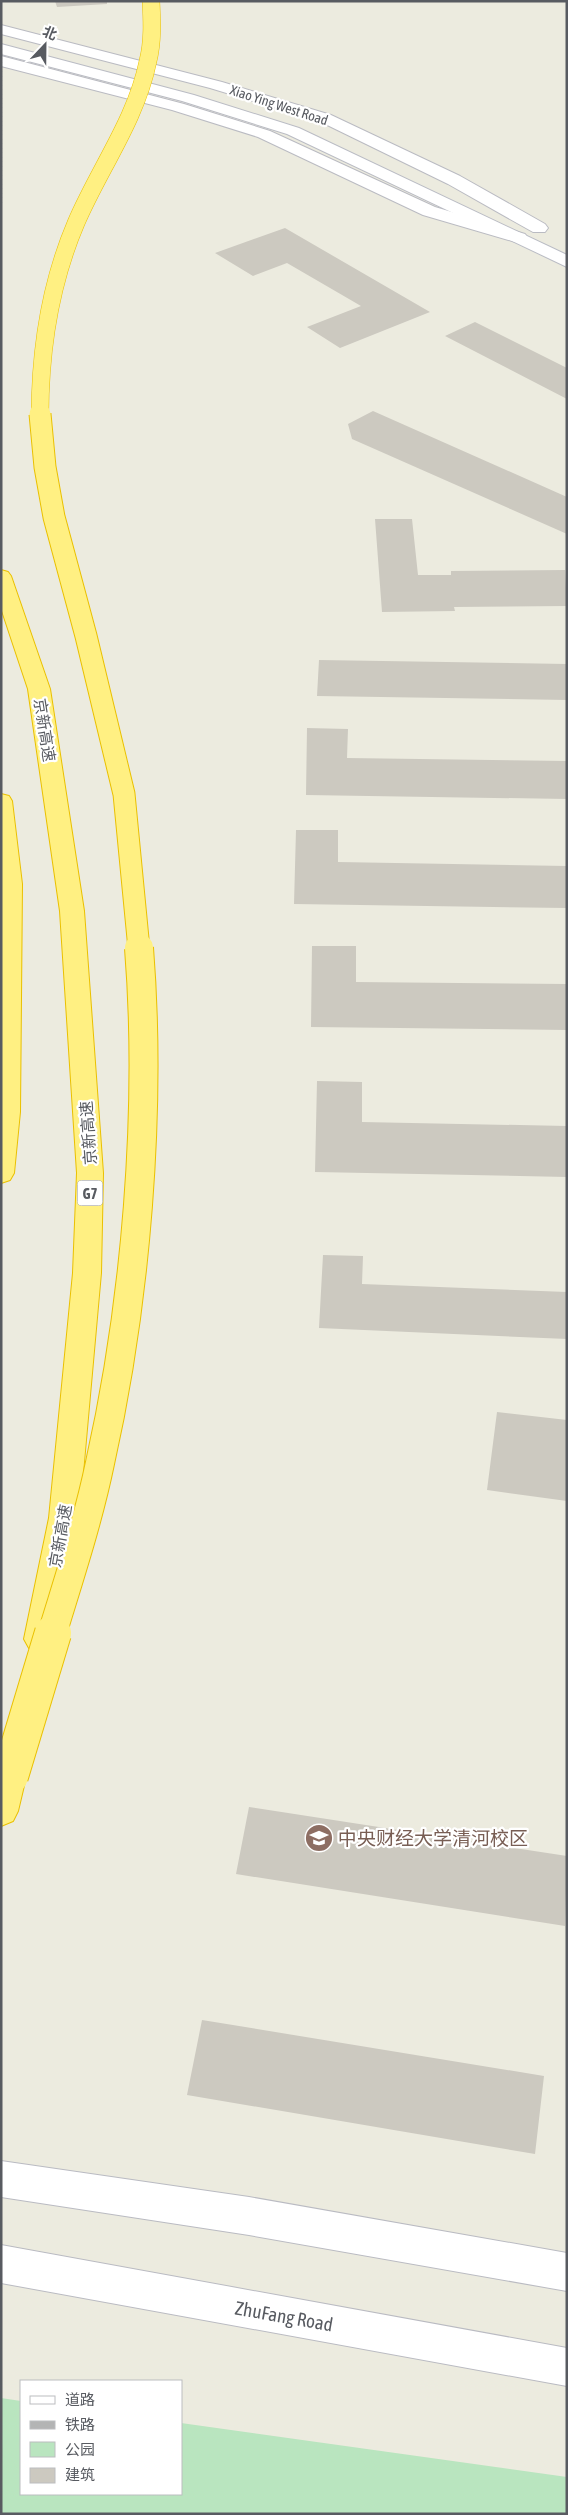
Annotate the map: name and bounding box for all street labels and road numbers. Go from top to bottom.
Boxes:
street label: Xiao Ying West Road [228,82,330,128]
street label: 京新高速 [31,697,59,763]
street label: 京新高速 [77,1100,99,1166]
road number: G7 [78,1180,102,1206]
street label: 京新高速 [46,1503,74,1569]
street label: ZhuFang Road [233,2297,335,2335]

